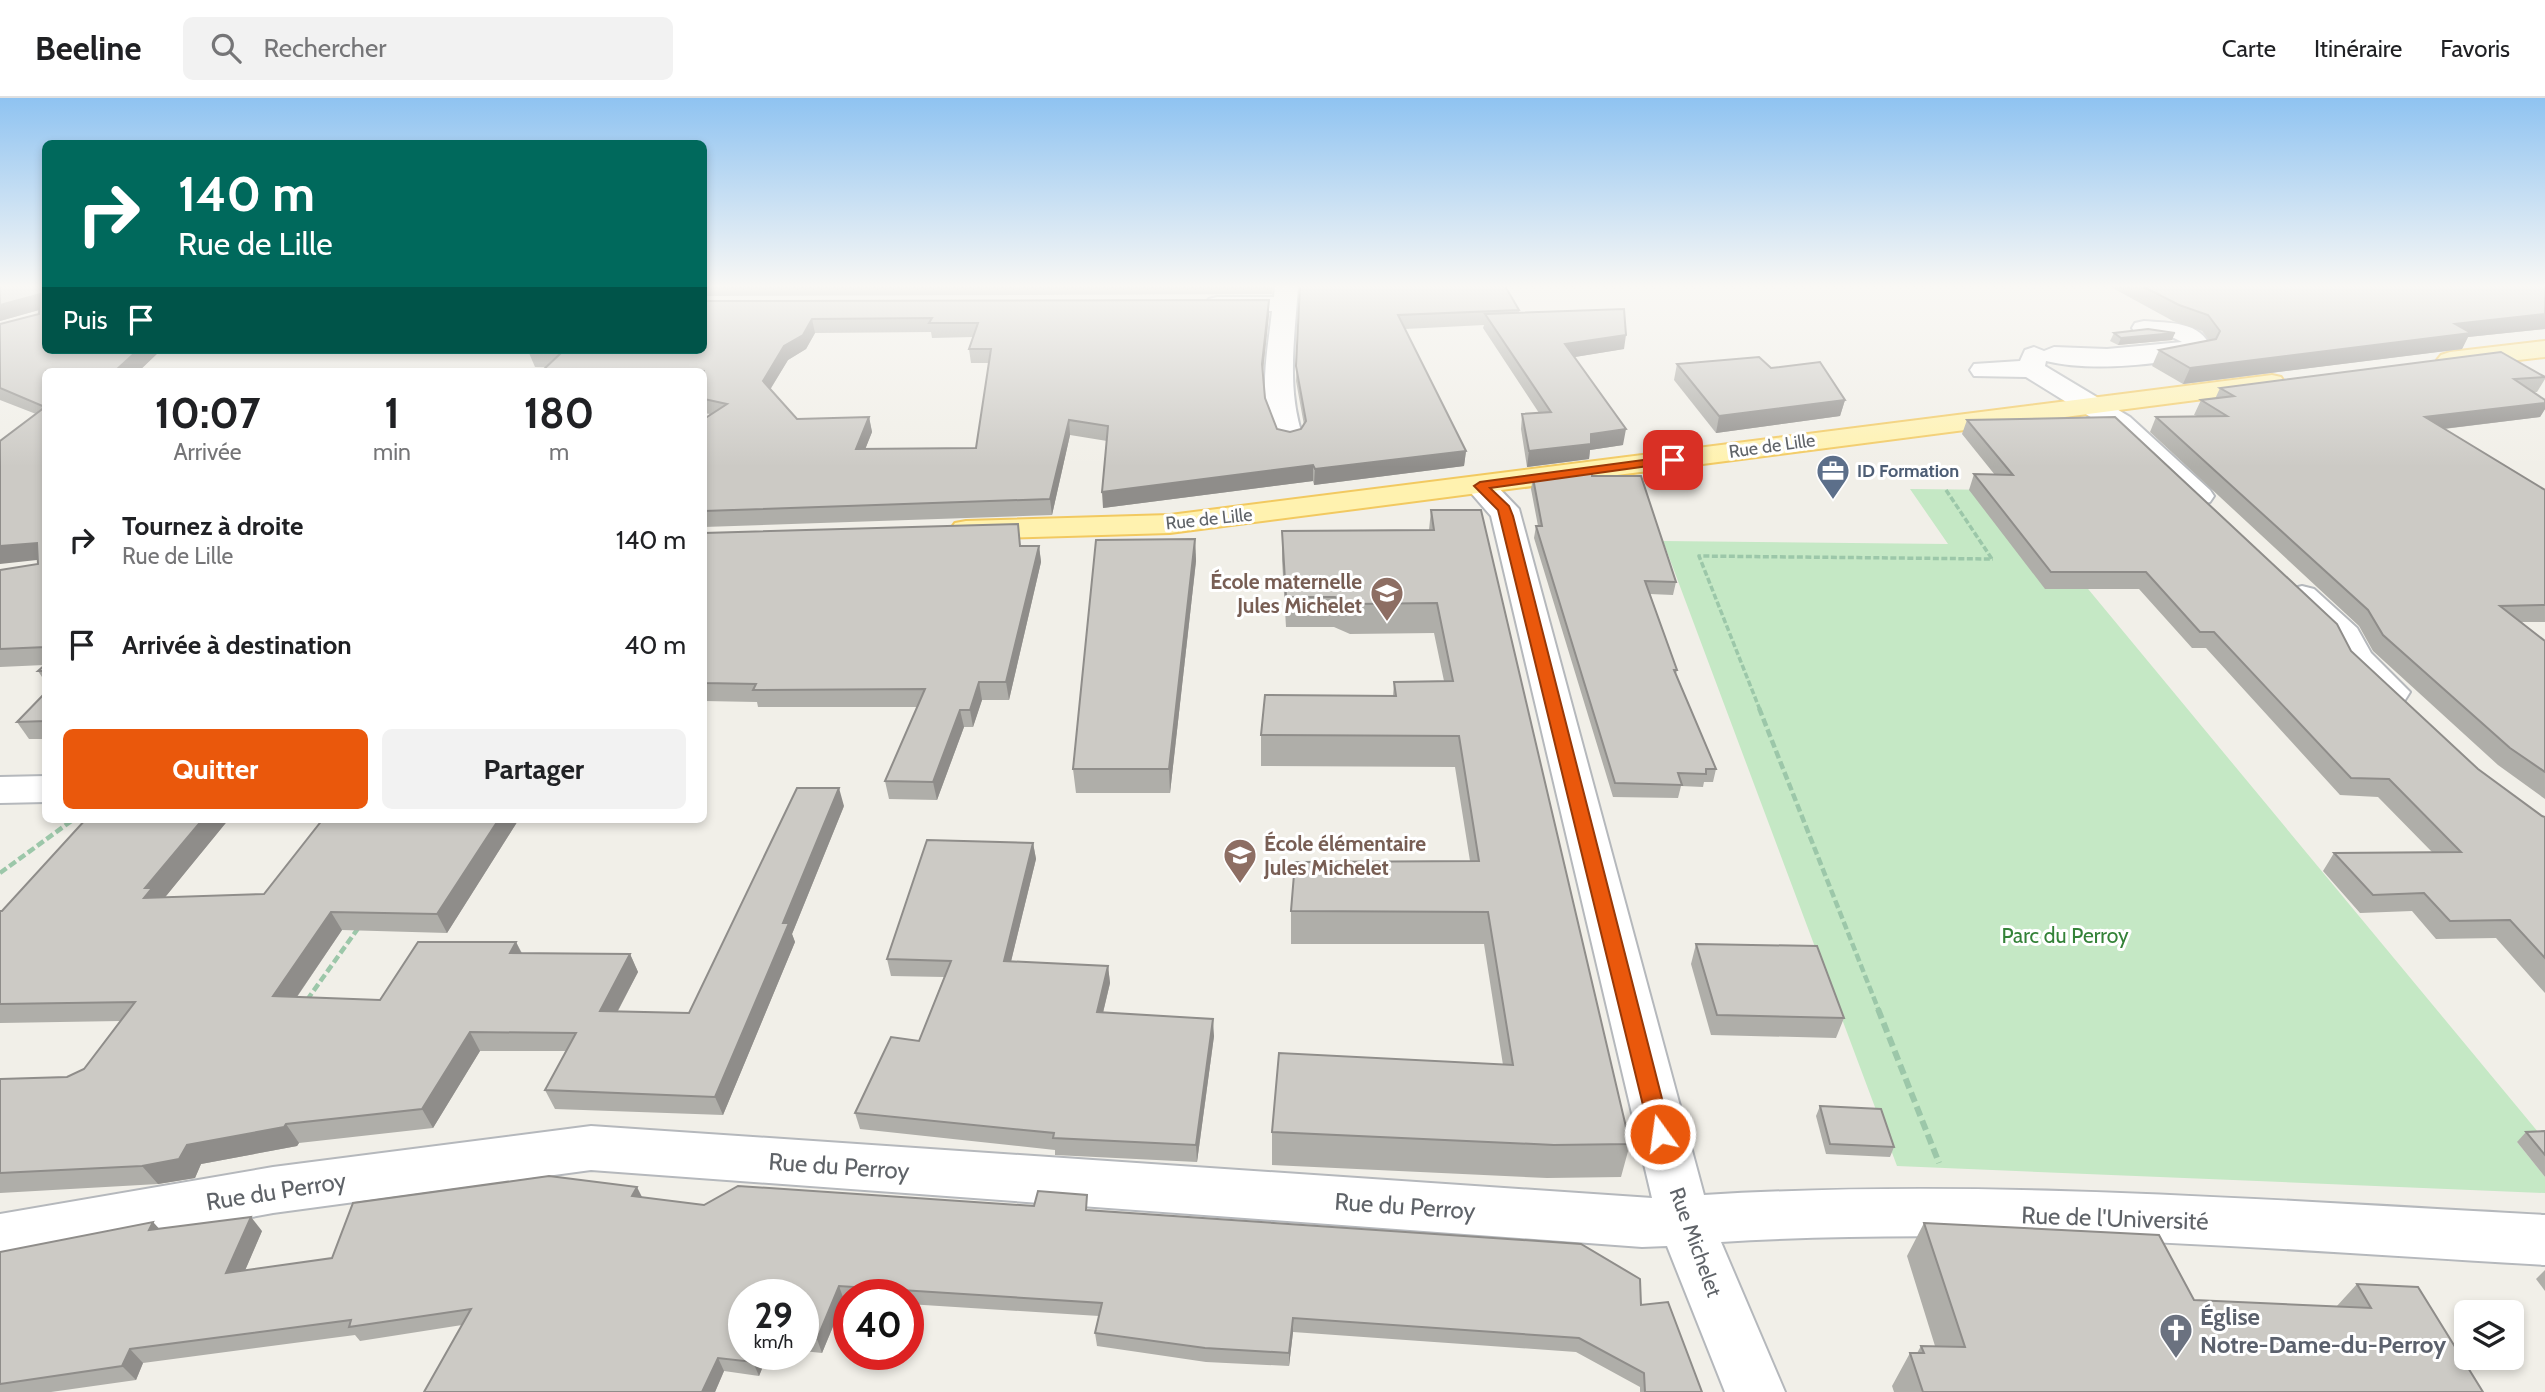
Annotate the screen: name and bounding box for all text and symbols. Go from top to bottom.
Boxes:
search box [183,17,673,80]
text: Beeline [35,28,141,68]
icon: search [207,29,245,67]
text: Rechercher [263,32,386,64]
text: Carte [2222,34,2276,63]
text: Itinéraire [2314,34,2402,63]
text: Favoris [2440,34,2510,63]
text: 140 m [178,164,315,223]
icon: right [63,168,154,259]
text: Rue de Lille [178,224,333,263]
icon: arrive [122,301,160,339]
text: Puis [63,304,108,336]
text: 10:07 [155,387,260,439]
text: 1 [384,387,400,439]
text: 180 [524,387,594,439]
street label: Rue de Lille [1727,429,1817,463]
pin [1643,430,1703,490]
text: Arrivée [173,438,242,466]
text: min [373,438,411,466]
text: m [549,438,569,466]
icon: arrive [1654,441,1692,479]
office icon: ID Formation [1814,452,1852,501]
place label: ID Formation [1857,460,1959,482]
street label: Rue de Lille [1165,504,1253,534]
text: Tournez à droite [122,510,304,542]
icon: right [63,521,101,559]
text: 140 m [616,524,686,556]
text: Rue de Lille [122,542,233,570]
place label: École maternelle Jules Michelet [1210,569,1362,618]
school or university icon: École maternelle Jules Michelet [1368,574,1406,623]
icon: arrive [63,626,101,664]
text: Arrivée à destination [122,629,352,661]
text: 40 m [624,629,686,661]
button: Quitter [63,729,368,809]
button: Partager [382,729,686,809]
place label: École élémentaire Jules Michelet [1263,831,1426,880]
school or university icon: École élémentaire Jules Michelet [1221,836,1259,885]
park label: Parc du Perroy [2001,923,2129,948]
position arrow [1623,1097,1697,1171]
street label: Rue du Perroy [767,1147,911,1185]
street label: Rue du Perroy [204,1166,348,1216]
street label: Rue Michelet [1665,1184,1727,1300]
street label: Rue du Perroy [1333,1187,1477,1225]
street label: Rue de l'Université [2021,1200,2209,1236]
speed limit sign: 40 [833,1279,924,1370]
text: 29 [754,1294,793,1337]
map controls [2454,1300,2524,1370]
button: layers [2454,1300,2524,1370]
place label: Église Notre-Dame-du-Perroy [2200,1302,2446,1359]
church icon: Église Notre-Dame-du-Perroy [2157,1311,2195,1360]
text: km/h [754,1331,793,1353]

